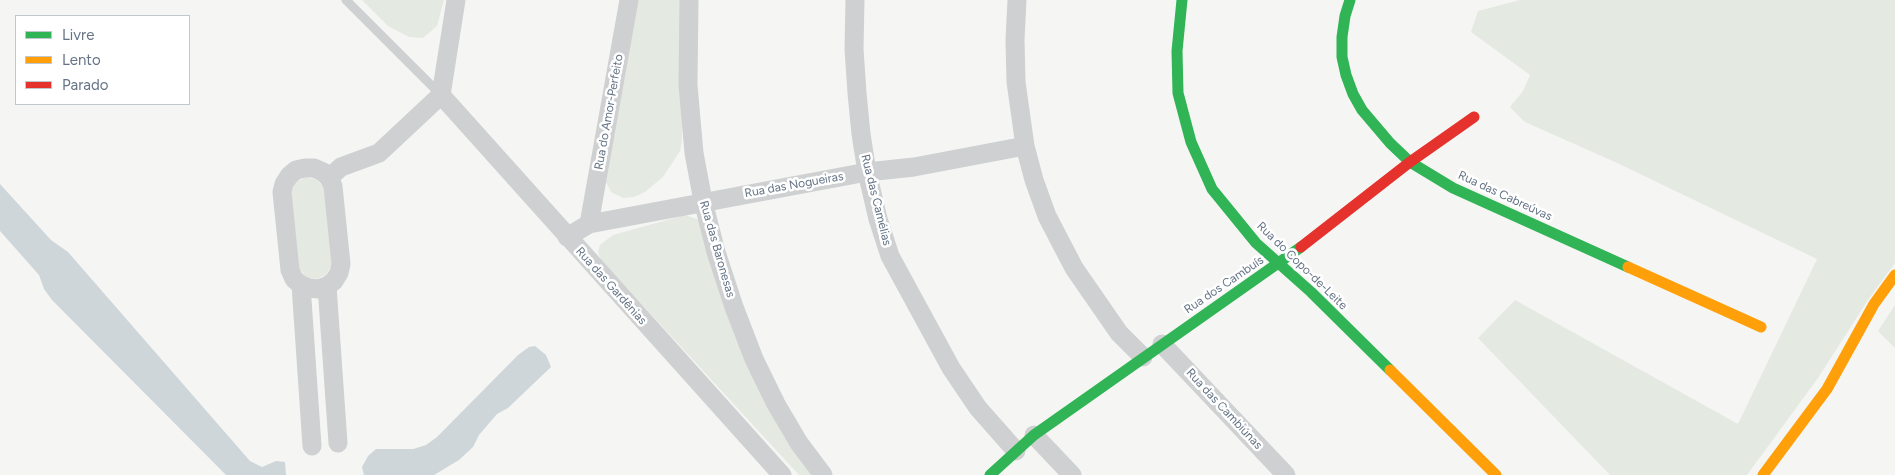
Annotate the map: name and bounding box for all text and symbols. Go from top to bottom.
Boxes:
legend [15,15,190,105]
text: Livre [62,26,94,44]
text: Lento [62,51,101,69]
street label: Rua do Amor-Perfeito [592,53,626,171]
text: Parado [62,76,108,94]
street label: Rua das Camélias [858,153,894,247]
street label: Rua das Cabreúvas [1456,168,1554,224]
street label: Rua das Nogueiras [743,169,845,201]
street label: Rua das Baronesas [696,199,738,299]
street label: Rua do Copo-de-Leite [1254,219,1350,313]
street label: Rua das Gardênias [572,244,650,328]
street label: Rua dos Cambuís [1181,253,1267,317]
street label: Rua das Cambiúnas [1183,366,1265,452]

